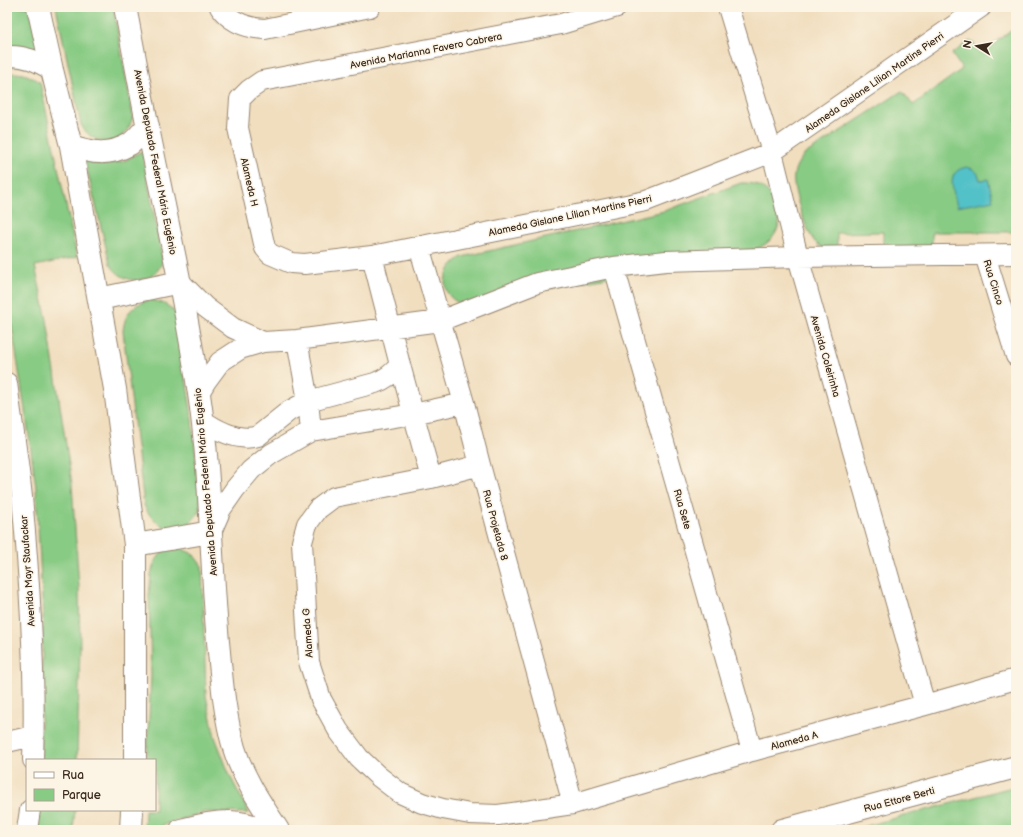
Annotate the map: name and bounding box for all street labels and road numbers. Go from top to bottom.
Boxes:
street label: Avenida Marianna Favero Cabrera [349,30,504,72]
street label: Alameda Gislane Lílian Martins Pierri [803,30,946,136]
street label: Avenida Deputado Federal Mário Eugênio [131,68,179,256]
street label: Alameda H [238,157,260,208]
street label: Alameda Gislane Lílian Martins Pierri [487,193,653,239]
street label: Rua Cinco [980,258,1006,307]
street label: Avenida Coleirinha [808,314,843,399]
street label: Avenida Deputado Federal Mário Eugênio [192,387,220,576]
street label: Rua Sete [671,488,694,531]
street label: Rua Projetada 8 [480,489,510,562]
street label: Avenida Mayr Staufackar [18,515,38,627]
street label: Alameda G [300,607,316,658]
street label: Alameda A [769,729,820,753]
street label: Rua Ettore Berti [862,785,936,815]

